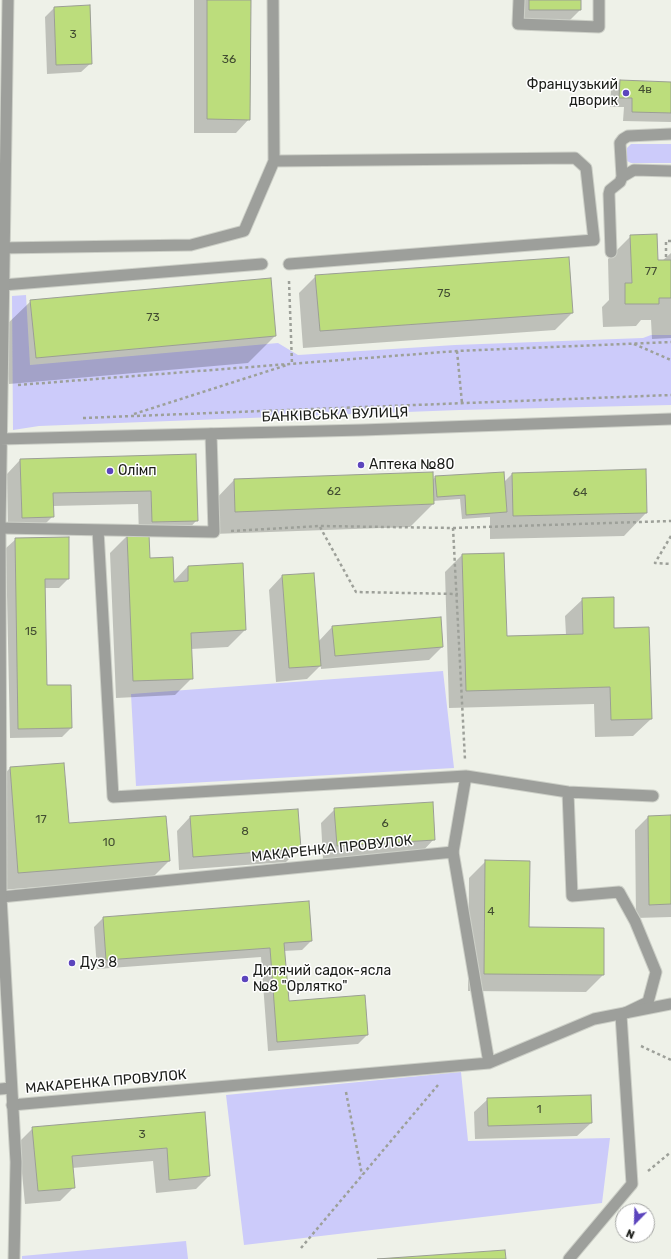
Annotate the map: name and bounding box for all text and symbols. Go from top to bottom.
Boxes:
house number: 3 [69,28,77,42]
house number: 36 [222,53,236,67]
place label: Французький дворик [527,77,618,110]
house number: 4в [638,83,652,97]
marker: Французький дворик [621,88,631,98]
house number: 77 [645,265,657,279]
house number: 75 [437,287,451,301]
house number: 73 [146,311,160,325]
street label: БАНКІВСЬКА ВУЛИЦЯ [261,404,409,426]
place label: Аптека №80 [369,457,454,473]
marker: Аптека №80 [356,460,366,470]
place label: Олімп [118,463,157,479]
marker: Олімп [105,466,115,476]
house number: 62 [327,485,341,499]
house number: 64 [573,486,587,500]
house number: 15 [25,625,37,639]
house number: 17 [35,813,47,827]
house number: 6 [381,817,389,831]
house number: 8 [241,825,249,839]
street label: МАКАРЕНКА ПРОВУЛОК [251,832,413,866]
house number: 10 [103,836,115,850]
house number: 4 [487,905,495,919]
place label: Дуз 8 [80,955,117,971]
marker: Дуз 8 [67,958,77,968]
place label: Дитячий садок-ясла №8 "Орлятко" [253,963,391,996]
marker: Дитячий садок-ясла №8 "Орлятко" [240,974,250,984]
street label: МАКАРЕНКА ПРОВУЛОК [25,1067,187,1097]
house number: 1 [536,1103,542,1117]
house number: 3 [138,1128,146,1142]
north arrow [615,1203,655,1243]
text: N [624,1226,637,1241]

